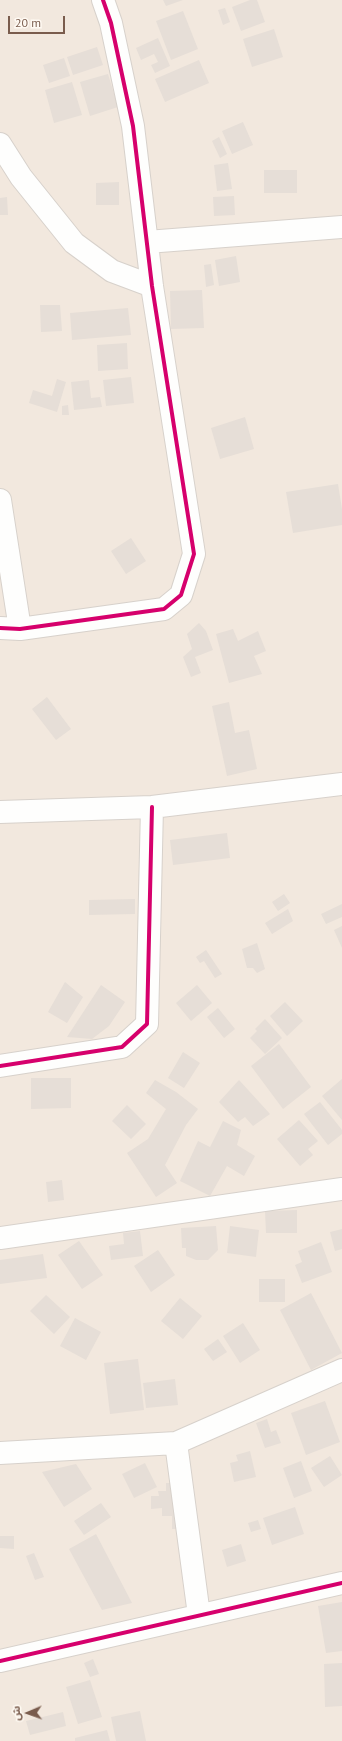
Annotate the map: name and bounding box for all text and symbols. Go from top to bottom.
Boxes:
scale bar [10,8,67,34]
text: 20 m [15,15,41,30]
north arrow [8,1693,48,1733]
text: ش [9,1706,23,1721]

